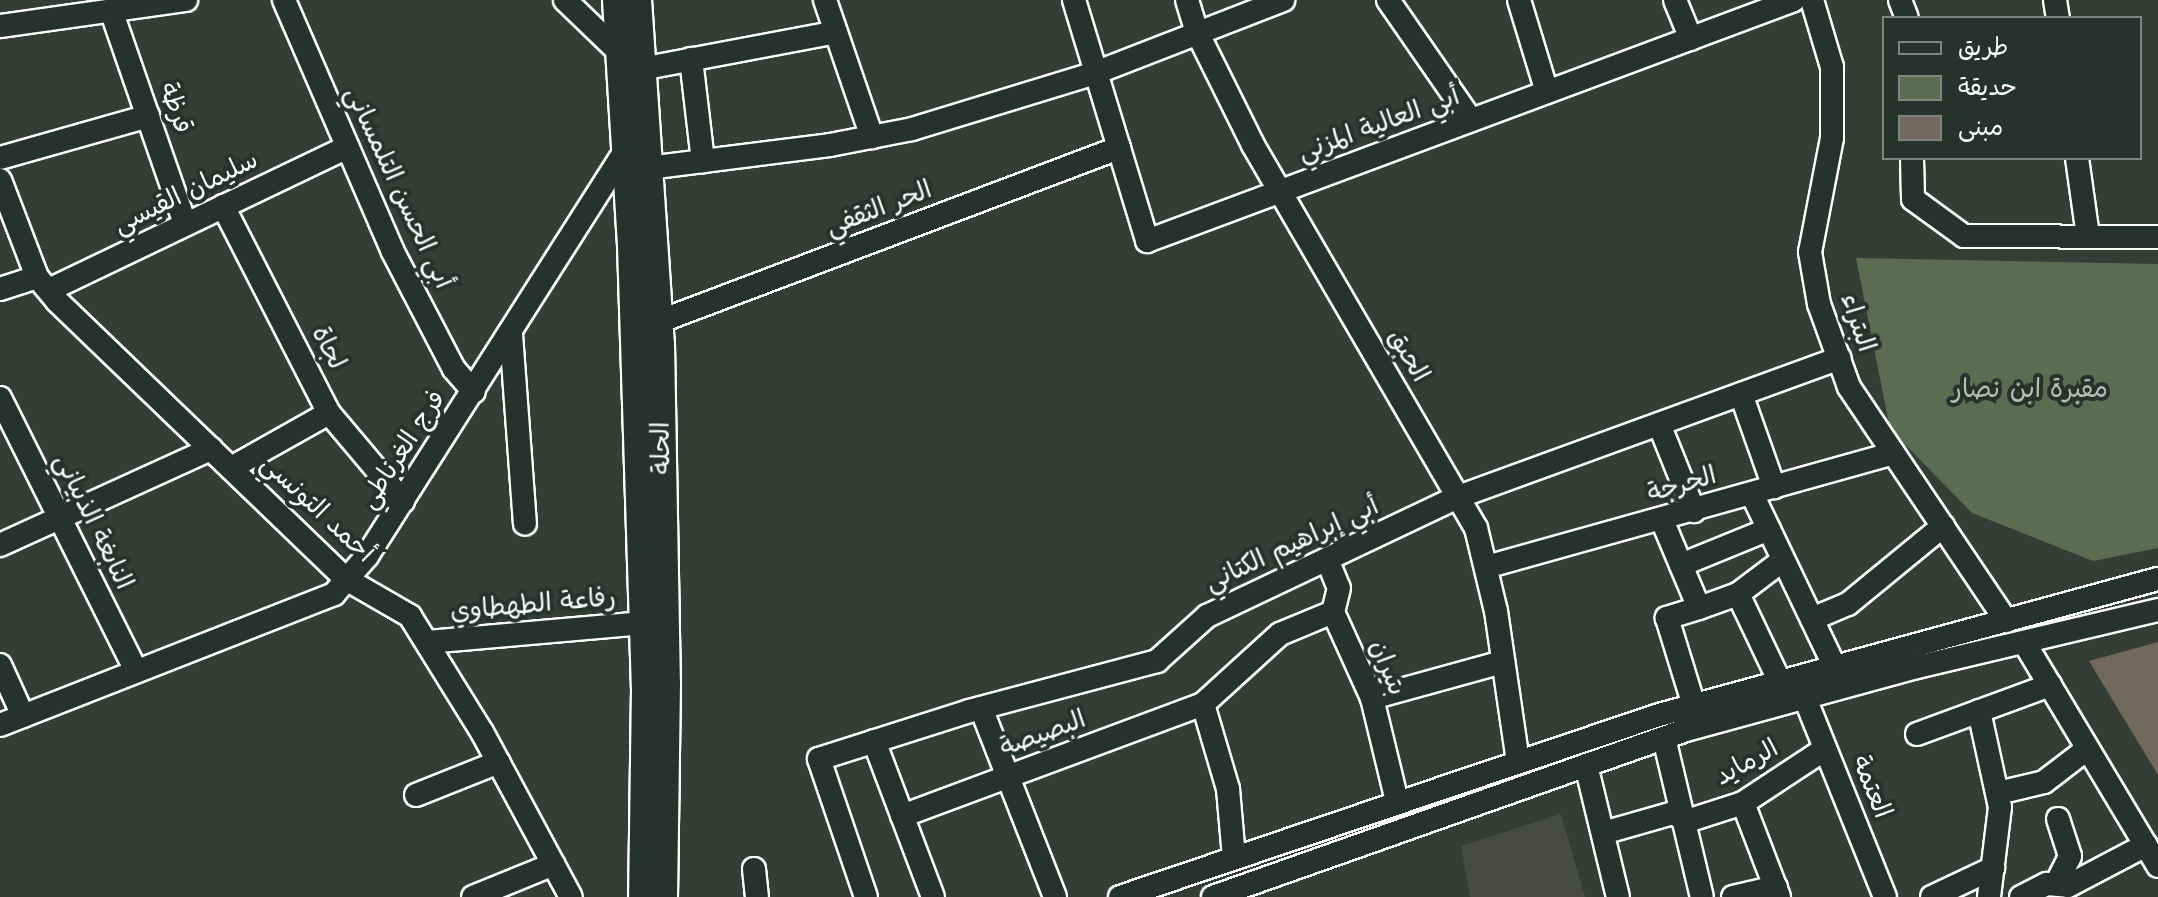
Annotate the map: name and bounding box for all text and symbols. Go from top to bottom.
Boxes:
legend [1882,16,2142,160]
text: طريق [1958,33,2008,61]
text: حديقة [1958,73,2017,101]
street label: قرظة [152,78,198,138]
street label: أبي العالية المزني [1294,81,1464,169]
street label: أبي الحسن التلمساني [337,82,459,294]
text: مبنى [1958,113,2003,141]
street label: سليمان القيسي [109,145,263,241]
street label: الحر الثقفي [822,175,936,243]
street label: البتراء [1833,290,1881,356]
street label: لجاة [304,321,352,375]
street label: الحبق [1380,324,1436,388]
park label: مقبرة ابن نصار [1952,374,2108,406]
street label: فرج الغرناطي [353,385,453,515]
street label: الحلة [646,421,678,475]
street label: النابغة الذبياني [47,449,139,595]
street label: أحمد التونسي [254,449,380,569]
street label: الحرجة [1644,460,1720,510]
street label: أبي إبراهيم الكتاني [1200,491,1384,599]
street label: رفاعة الطهطاوي [449,582,617,628]
street label: بتيران [1362,636,1412,700]
street label: البصيصة [996,704,1090,764]
street label: الرمايد [1710,733,1784,793]
street label: العتمة [1844,751,1898,823]

